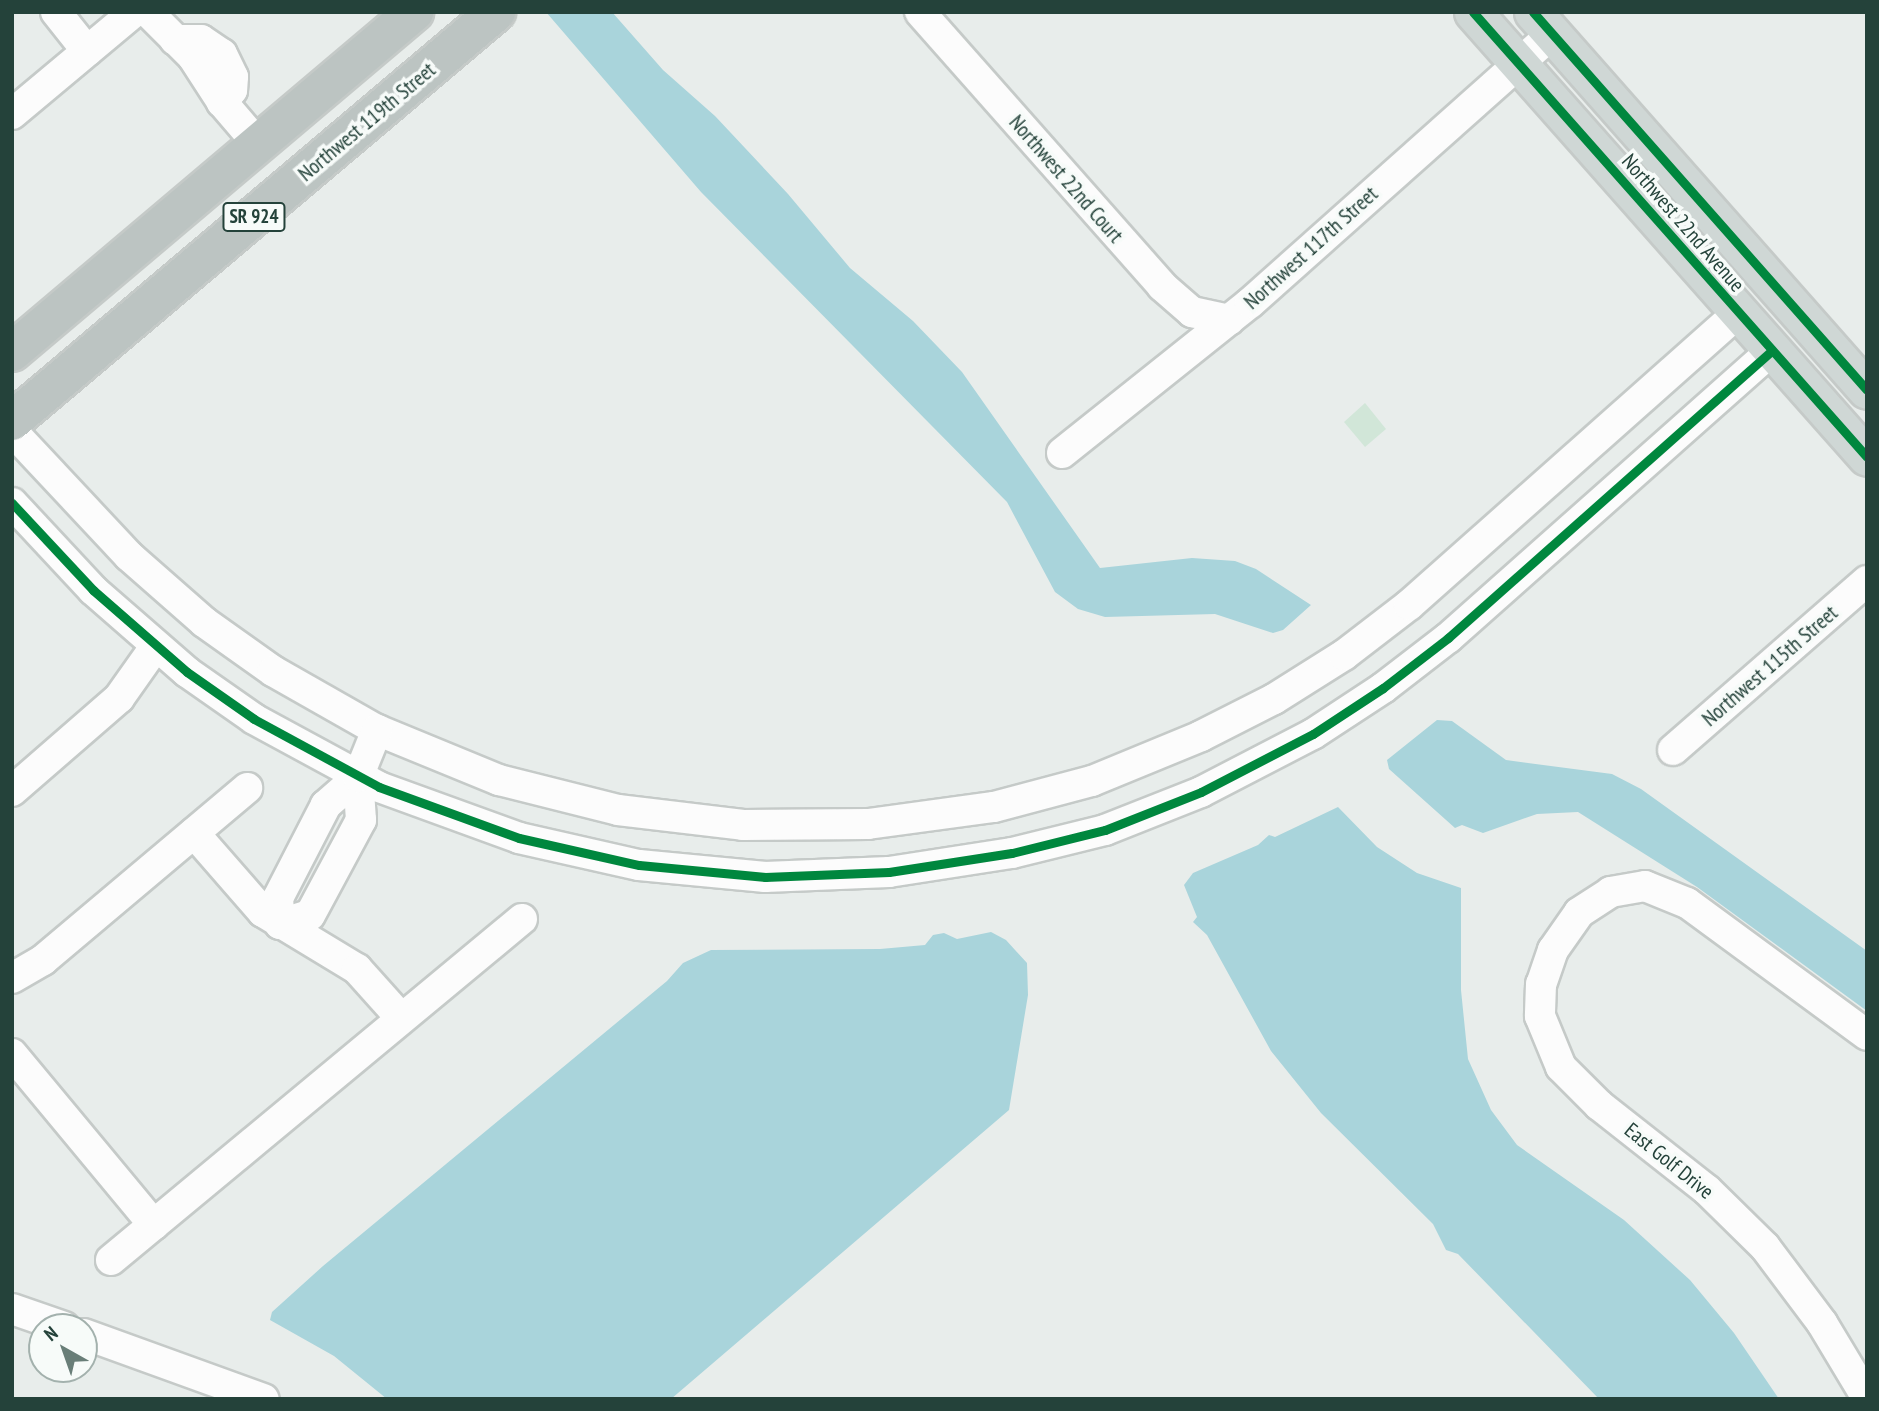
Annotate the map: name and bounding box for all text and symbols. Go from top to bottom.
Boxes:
street label: Northwest 119th Street [293,57,441,187]
street label: Northwest 22nd Court [1004,110,1128,248]
street label: Northwest 22nd Avenue [1616,149,1750,297]
street label: Northwest 117th Street [1239,181,1383,315]
road number: SR 924 [221,202,287,232]
street label: Northwest 115th Street [1697,600,1843,732]
street label: East Golf Drive [1619,1118,1719,1204]
north arrow [28,1313,98,1383]
text: N [39,1321,62,1346]

